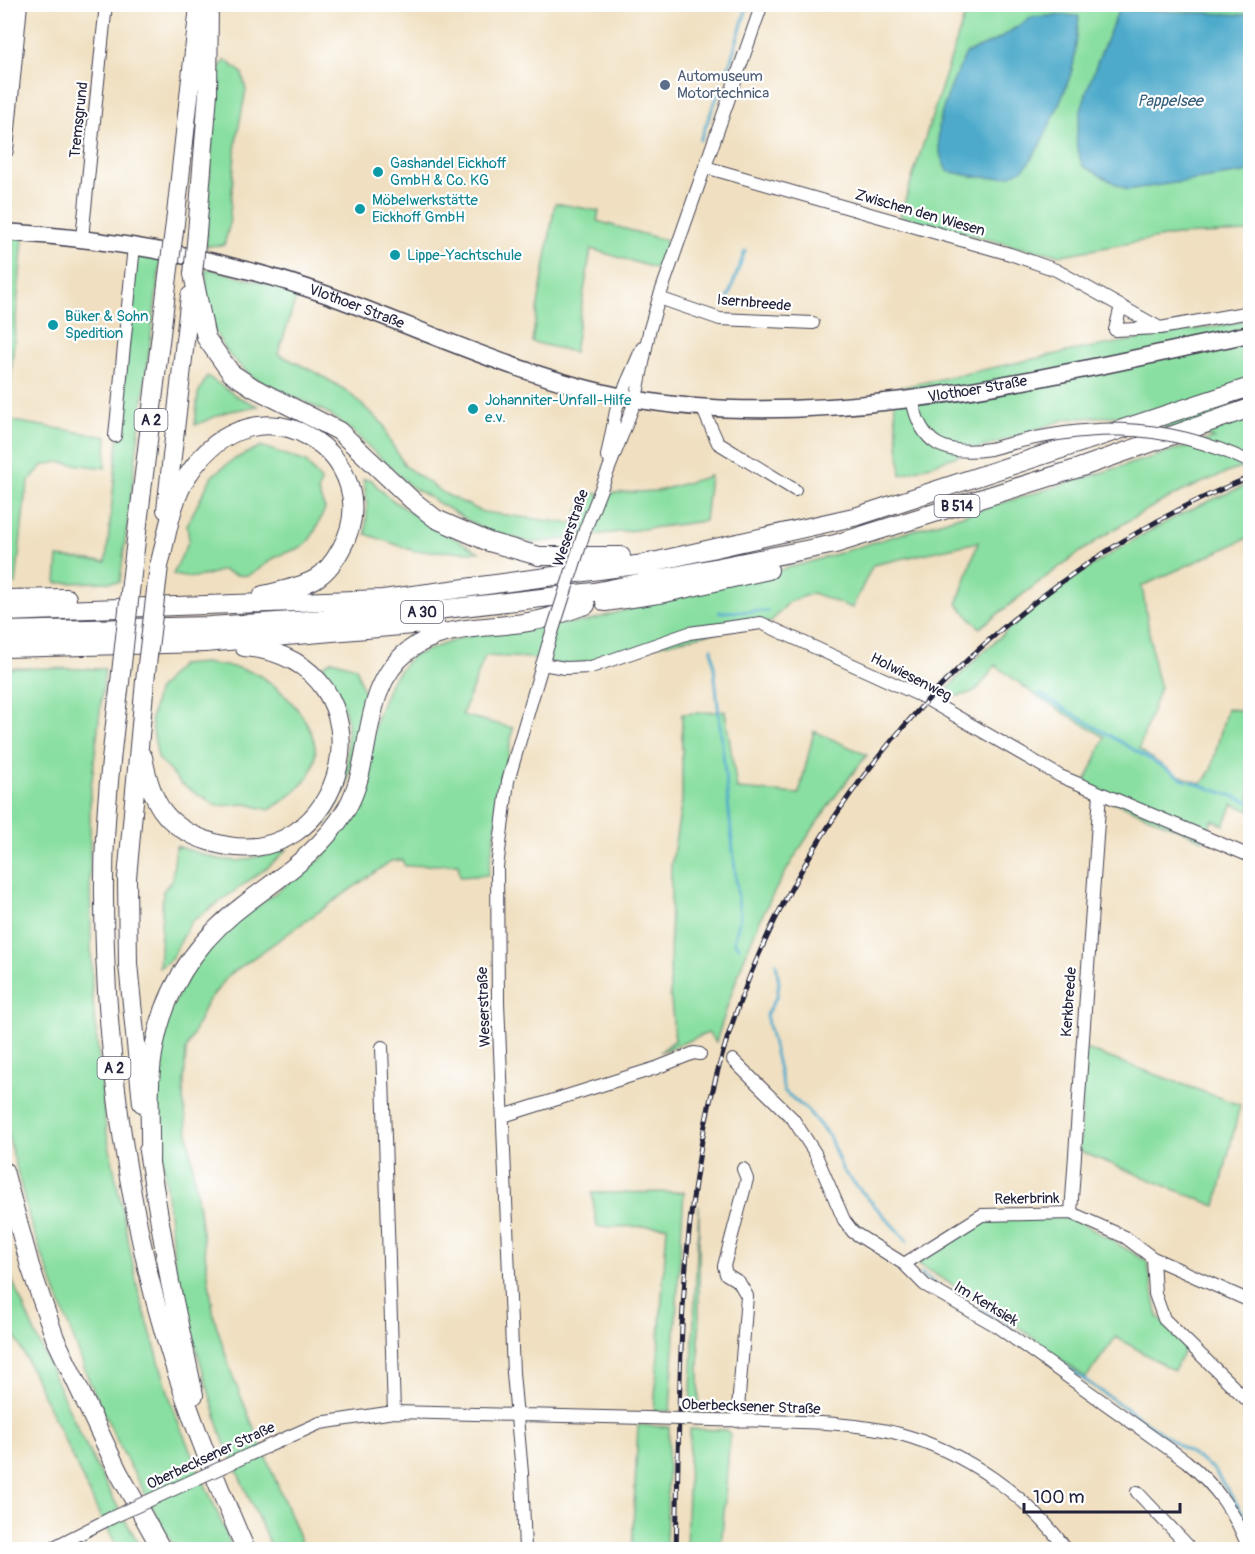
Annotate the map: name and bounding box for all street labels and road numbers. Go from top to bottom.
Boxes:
street label: Tremsgrund [66,81,92,159]
street label: Zwischen den Wiesen [853,185,987,241]
street label: Vlothoer Straße [307,280,408,333]
street label: Isernbreede [716,290,792,316]
street label: Vlothoer Straße [926,371,1029,406]
road number: A 2 [134,409,168,431]
street label: Weserstraße [549,486,593,569]
road number: B 514 [934,495,980,517]
road number: A 30 [401,601,443,623]
street label: Holwiesenweg [867,648,955,706]
street label: Weserstraße [473,966,495,1047]
street label: Kerkbreede [1057,966,1081,1038]
road number: A 2 [98,1057,130,1079]
street label: Rekerbrink [994,1189,1060,1209]
street label: Im Kerksiek [950,1277,1022,1331]
street label: Oberbecksener Straße [681,1395,822,1419]
street label: Oberbecksener Straße [144,1418,279,1494]

